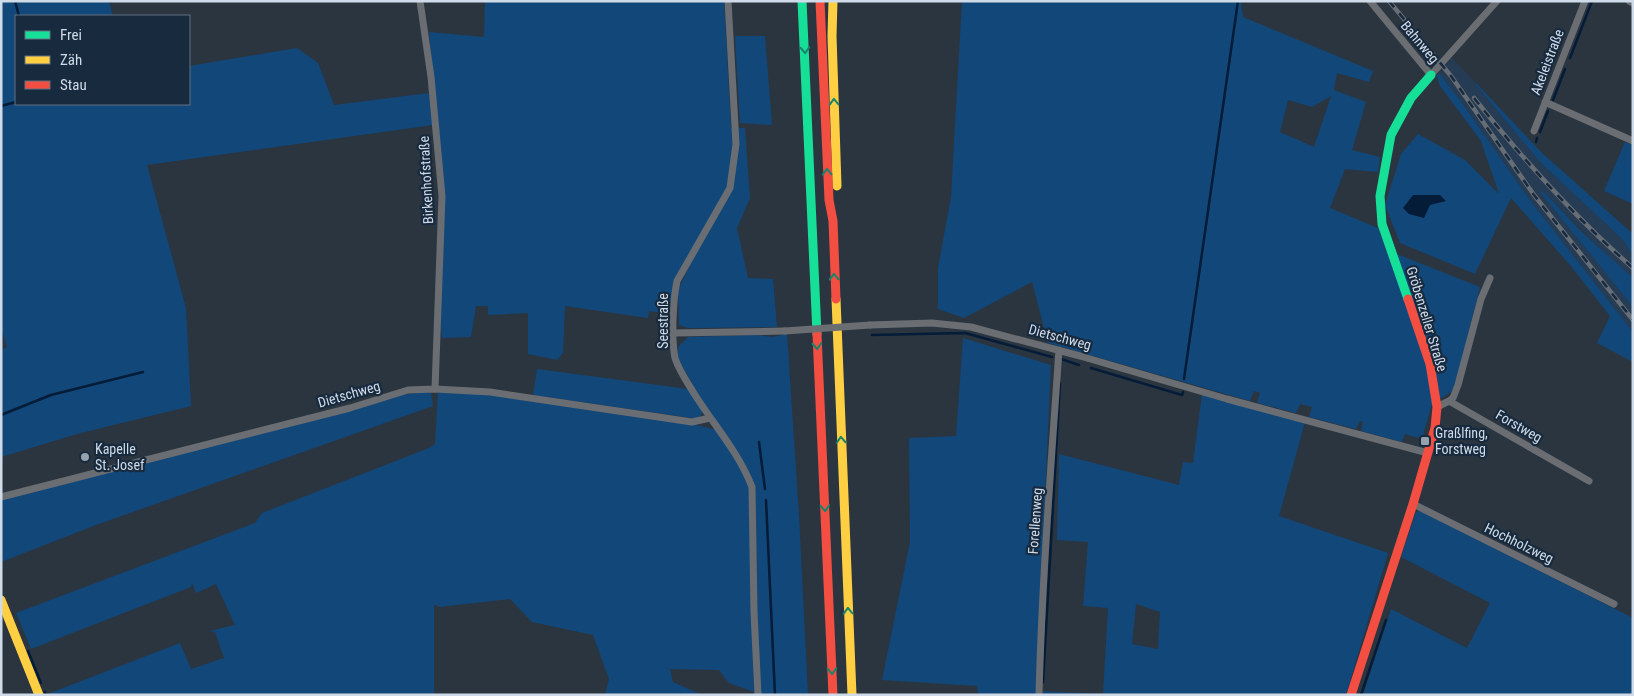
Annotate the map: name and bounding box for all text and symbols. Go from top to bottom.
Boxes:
legend [15,15,190,105]
street label: Bahnweg [1398,18,1442,66]
text: Frei [60,26,82,44]
street label: Akeleistraße [1527,27,1567,97]
one-way arrow [799,46,810,54]
text: Zäh [60,51,82,69]
text: Stau [60,76,87,94]
one-way arrow [829,98,839,106]
street label: Birkenhofstraße [416,135,436,224]
one-way arrow [822,168,833,176]
street label: Gröbenzeller Straße [1403,265,1451,374]
one-way arrow [829,273,840,281]
street label: Seestraße [655,293,671,349]
street label: Dietschweg [1027,321,1093,353]
one-way arrow [812,342,822,350]
street label: Dietschweg [316,377,382,411]
street label: Forstweg [1493,406,1545,446]
place label: Graßlfing, Forstweg [1435,425,1488,457]
marker: Graßlfing, Forstweg [1419,435,1431,447]
one-way arrow [836,436,847,444]
place label: Kapelle St. Josef [95,441,145,473]
marker: Kapelle St. Josef [79,451,91,463]
street label: Forellenweg [1025,487,1045,555]
one-way arrow [819,504,830,512]
street label: Hochholzweg [1482,519,1556,567]
one-way arrow [843,607,854,615]
one-way arrow [827,667,838,675]

